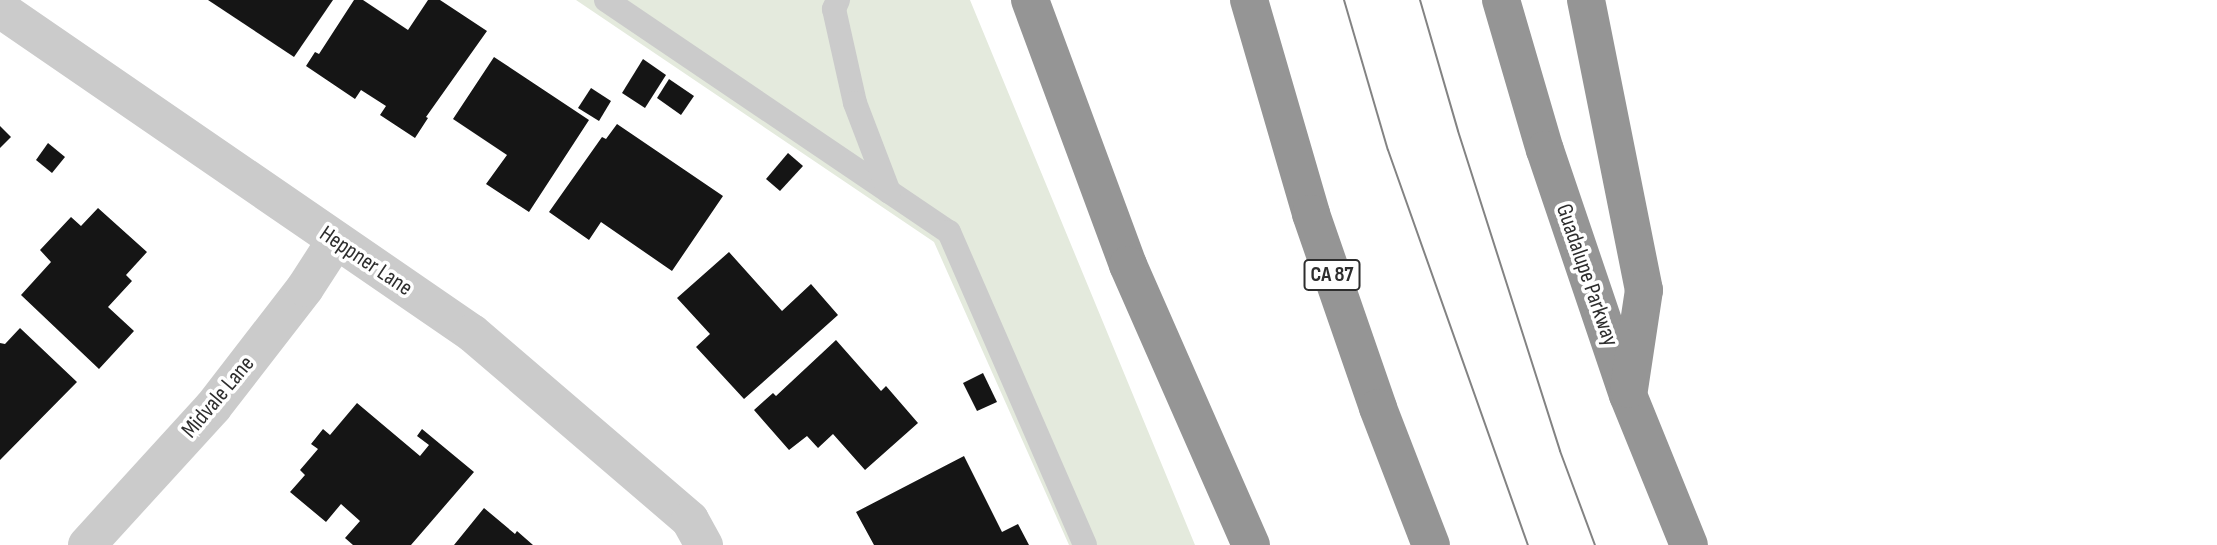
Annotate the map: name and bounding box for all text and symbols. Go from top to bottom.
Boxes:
street label: Guadalupe Parkway [1550,200,1624,350]
street label: Heppner Lane [314,220,418,302]
road number: CA 87 [1302,258,1362,292]
street label: Midvale Lane [176,350,260,444]

